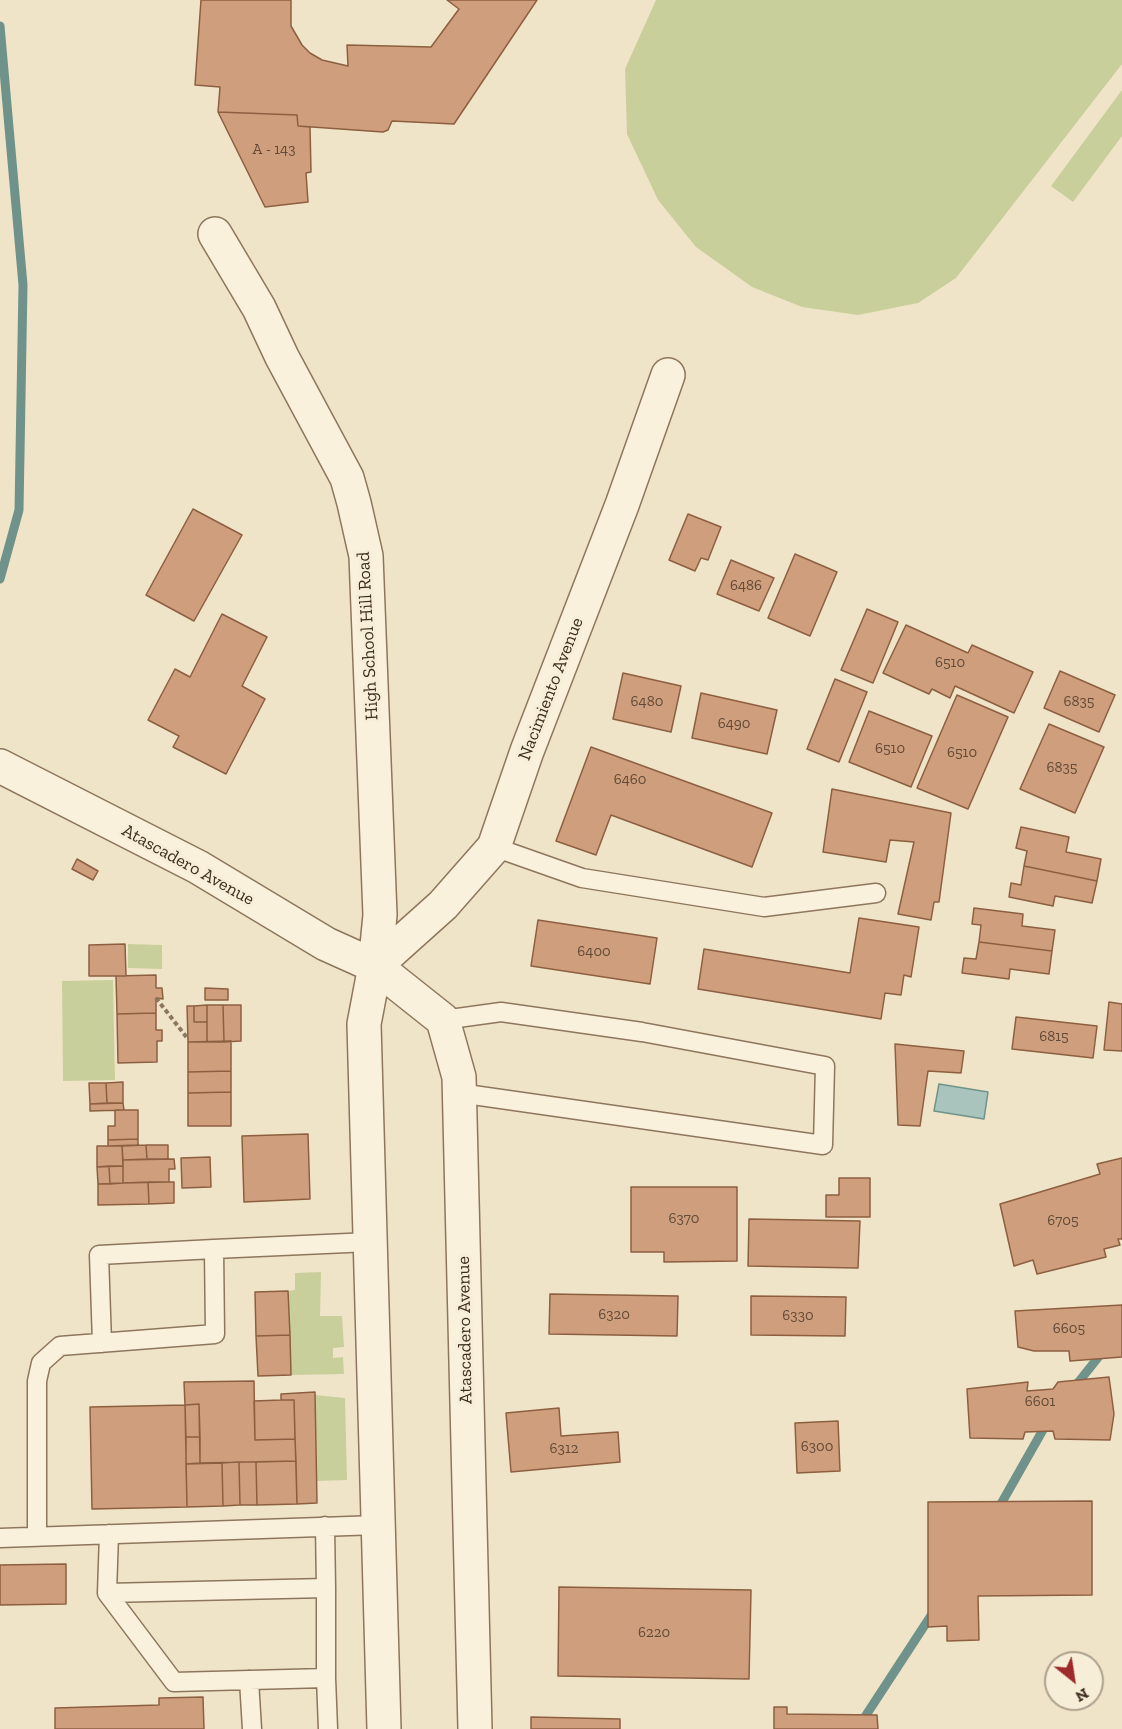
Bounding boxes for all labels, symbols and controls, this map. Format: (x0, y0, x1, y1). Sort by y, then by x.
house number: A - 143 (253, 141, 295, 159)
street label: High School Hill Road (353, 551, 383, 721)
house number: 6486 (730, 577, 762, 595)
street label: Nacimiento Avenue (514, 615, 588, 763)
house number: 6510 (935, 654, 965, 672)
house number: 6480 (631, 693, 663, 711)
house number: 6835 (1063, 693, 1095, 711)
house number: 6490 (718, 715, 750, 733)
house number: 6510 (875, 740, 905, 758)
house number: 6510 (947, 744, 977, 762)
house number: 6835 (1046, 759, 1078, 777)
house number: 6460 (614, 771, 646, 789)
street label: Atascadero Avenue (118, 820, 258, 910)
house number: 6400 (577, 943, 611, 961)
house number: 6815 (1039, 1028, 1069, 1046)
house number: 6370 (668, 1210, 700, 1228)
house number: 6705 (1047, 1212, 1079, 1230)
street label: Atascadero Avenue (453, 1256, 477, 1404)
house number: 6320 (598, 1306, 630, 1324)
house number: 6330 (782, 1307, 814, 1325)
house number: 6605 (1053, 1320, 1085, 1338)
house number: 6601 (1025, 1393, 1055, 1411)
house number: 6300 (801, 1438, 833, 1456)
house number: 6312 (550, 1440, 578, 1458)
house number: 6220 (638, 1624, 670, 1642)
north arrow (1044, 1651, 1104, 1711)
text: N (1072, 1684, 1092, 1707)

